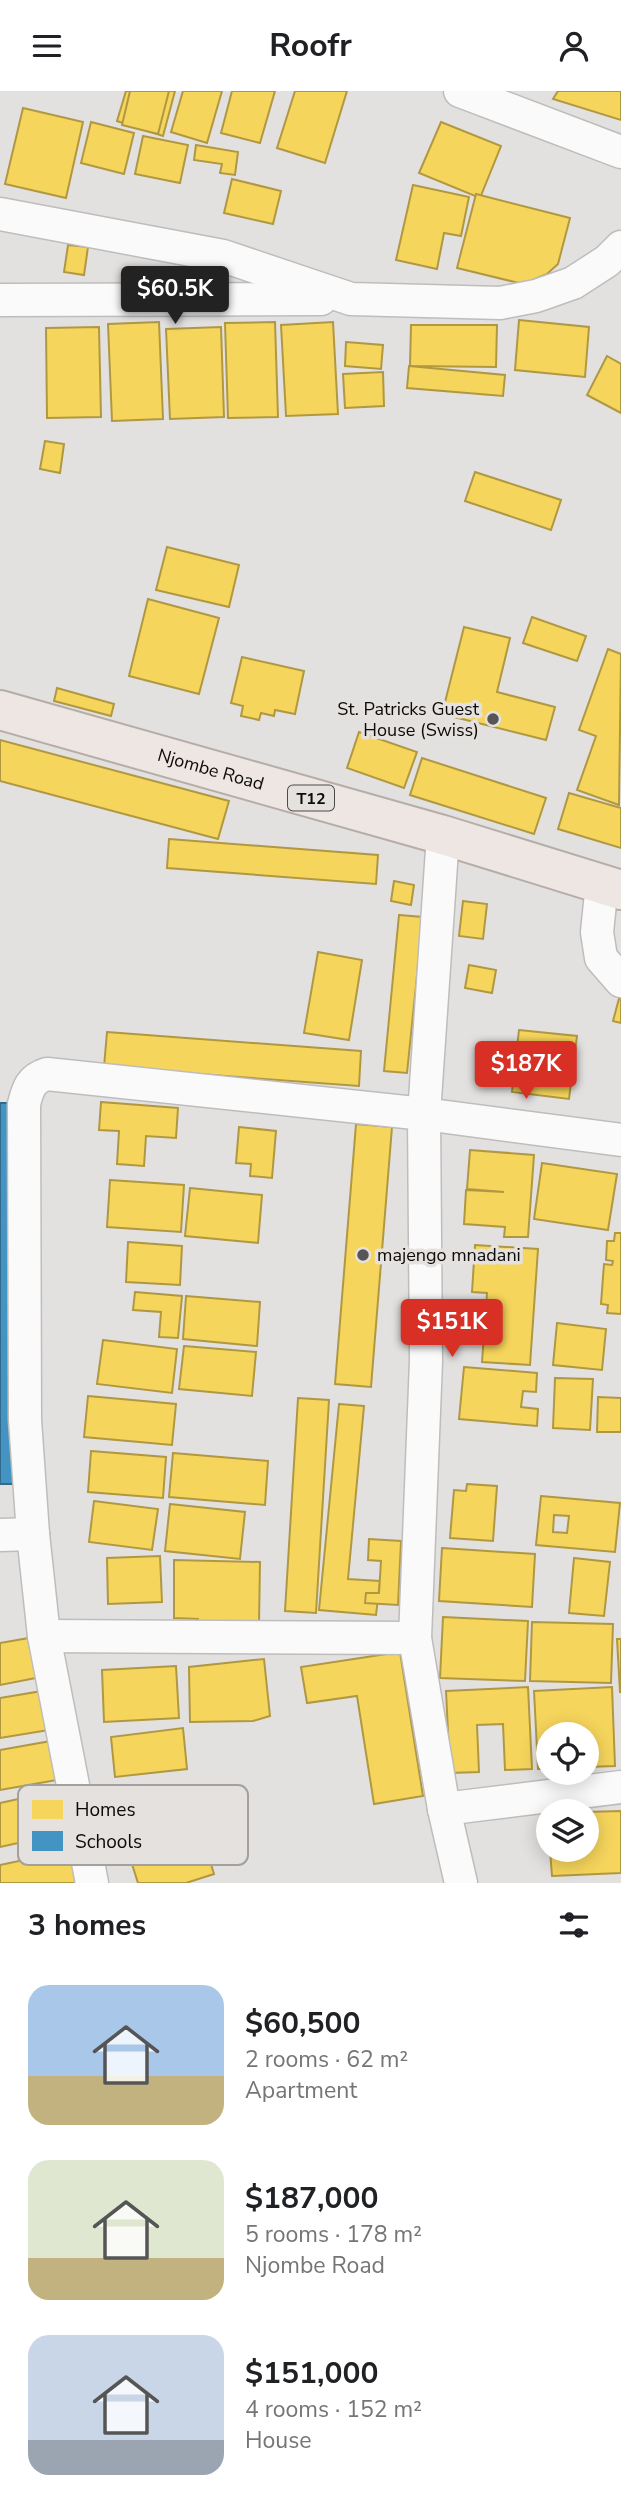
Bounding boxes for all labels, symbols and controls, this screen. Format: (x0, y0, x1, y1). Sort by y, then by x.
text: Roofr (269, 24, 352, 67)
icon: menu (28, 27, 66, 65)
icon: person (555, 27, 593, 65)
pin: $60.5K (118, 267, 232, 326)
text: $60.5K (137, 273, 213, 304)
place label: St. Patricks Guest House (Swiss) (337, 697, 480, 742)
marker: St. Patricks Guest House (Swiss) (485, 711, 501, 727)
street label: Njombe Road (155, 743, 267, 796)
road number: T12 (288, 785, 334, 811)
pin: $187K (477, 1041, 575, 1101)
text: $187K (491, 1048, 561, 1079)
place label: majengo mnadani (377, 1243, 521, 1267)
marker: majengo mnadani (355, 1247, 371, 1263)
pin: $151K (403, 1299, 501, 1359)
text: $151K (417, 1306, 487, 1337)
map controls (536, 1722, 599, 1862)
button: locate (536, 1722, 599, 1785)
legend (18, 1785, 248, 1865)
text: Homes (75, 1797, 136, 1823)
button: layers (536, 1799, 599, 1862)
text: Schools (75, 1829, 142, 1855)
text: 3 homes (28, 1905, 146, 1946)
icon: filters (555, 1906, 593, 1944)
text: $60,500 (245, 2003, 360, 2044)
icon: home (84, 2013, 168, 2097)
text: 2 rooms · 62 m² (245, 2044, 408, 2075)
text: Apartment (245, 2075, 357, 2106)
text: $187,000 (245, 2178, 378, 2219)
icon: home (84, 2188, 168, 2272)
text: 5 rooms · 178 m² (245, 2219, 422, 2250)
text: Njombe Road (245, 2250, 385, 2281)
text: $151,000 (245, 2353, 378, 2394)
icon: home (84, 2363, 168, 2447)
text: 4 rooms · 152 m² (245, 2394, 422, 2425)
text: House (245, 2425, 312, 2456)

